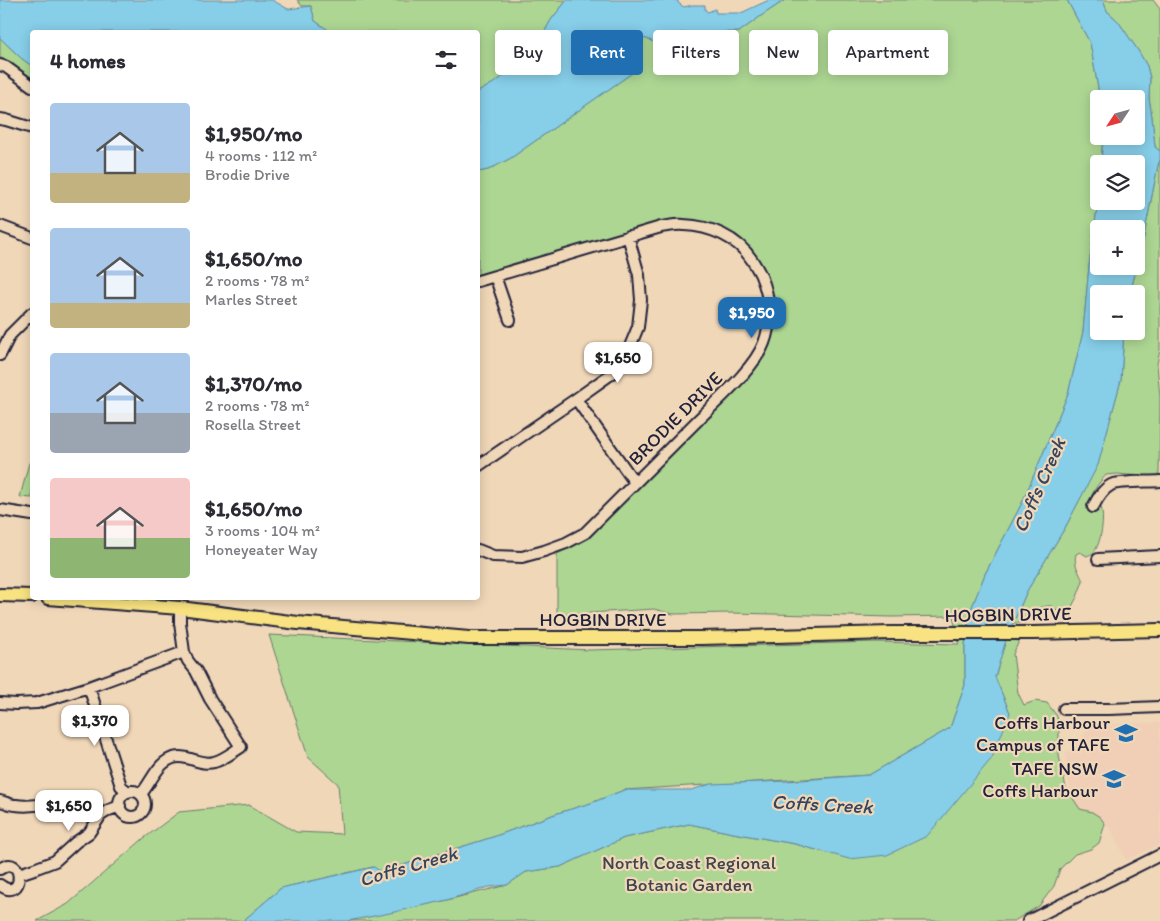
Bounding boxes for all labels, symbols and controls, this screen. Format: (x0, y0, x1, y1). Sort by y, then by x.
chip: Buy (495, 30, 561, 75)
chip: Rent (571, 30, 643, 75)
chip: Filters (653, 30, 739, 75)
chip: New (749, 30, 818, 75)
chip: Apartment (828, 30, 948, 75)
icon: filters (432, 46, 460, 74)
text: 4 homes (50, 48, 126, 73)
north arrow (1090, 90, 1145, 145)
map controls (1090, 90, 1145, 340)
text: $1,950/mo (205, 121, 302, 146)
icon: home (90, 123, 150, 183)
text: 4 rooms · 112 m² (205, 146, 317, 165)
button: layers (1090, 155, 1145, 210)
text: Brodie Drive (205, 165, 290, 184)
button: + (1090, 220, 1145, 275)
text: $1,650/mo (205, 246, 303, 271)
icon: home (90, 248, 150, 308)
text: 2 rooms · 78 m² (205, 271, 310, 290)
button: − (1090, 285, 1145, 340)
text: Marles Street (205, 290, 298, 309)
pin: $1,950 (711, 296, 793, 339)
text: $1,950 (729, 303, 775, 322)
pin: $1,650 (577, 342, 659, 384)
text: $1,650 (595, 348, 641, 367)
street label: BRODIE DRIVE (624, 366, 727, 470)
text: $1,370/mo (205, 371, 302, 396)
icon: home (90, 373, 150, 433)
text: 2 rooms · 78 m² (205, 396, 310, 415)
text: Rosella Street (205, 415, 301, 434)
water label: Coffs Creek (1008, 433, 1071, 536)
text: $1,650/mo (205, 496, 303, 521)
icon: home (90, 498, 150, 558)
text: 3 rooms · 104 m² (205, 521, 320, 540)
text: Honeyeater Way (205, 540, 318, 559)
street label: HOGBIN DRIVE (944, 602, 1072, 627)
street label: HOGBIN DRIVE (539, 608, 667, 631)
pin: $1,370 (54, 704, 136, 747)
text: $1,370 (72, 711, 118, 730)
place label: Coffs Harbour Campus of TAFE (976, 711, 1110, 756)
school or university icon: Coffs Harbour Campus of TAFE (1113, 720, 1139, 746)
place label: TAFE NSW Coffs Harbour (982, 757, 1098, 802)
school or university icon: TAFE NSW Coffs Harbour (1101, 766, 1127, 792)
water label: Coffs Creek (771, 789, 875, 819)
pin: $1,650 (28, 790, 110, 832)
text: $1,650 (46, 796, 92, 815)
water label: Coffs Creek (356, 840, 461, 891)
park label: North Coast Regional Botanic Garden (602, 851, 777, 896)

